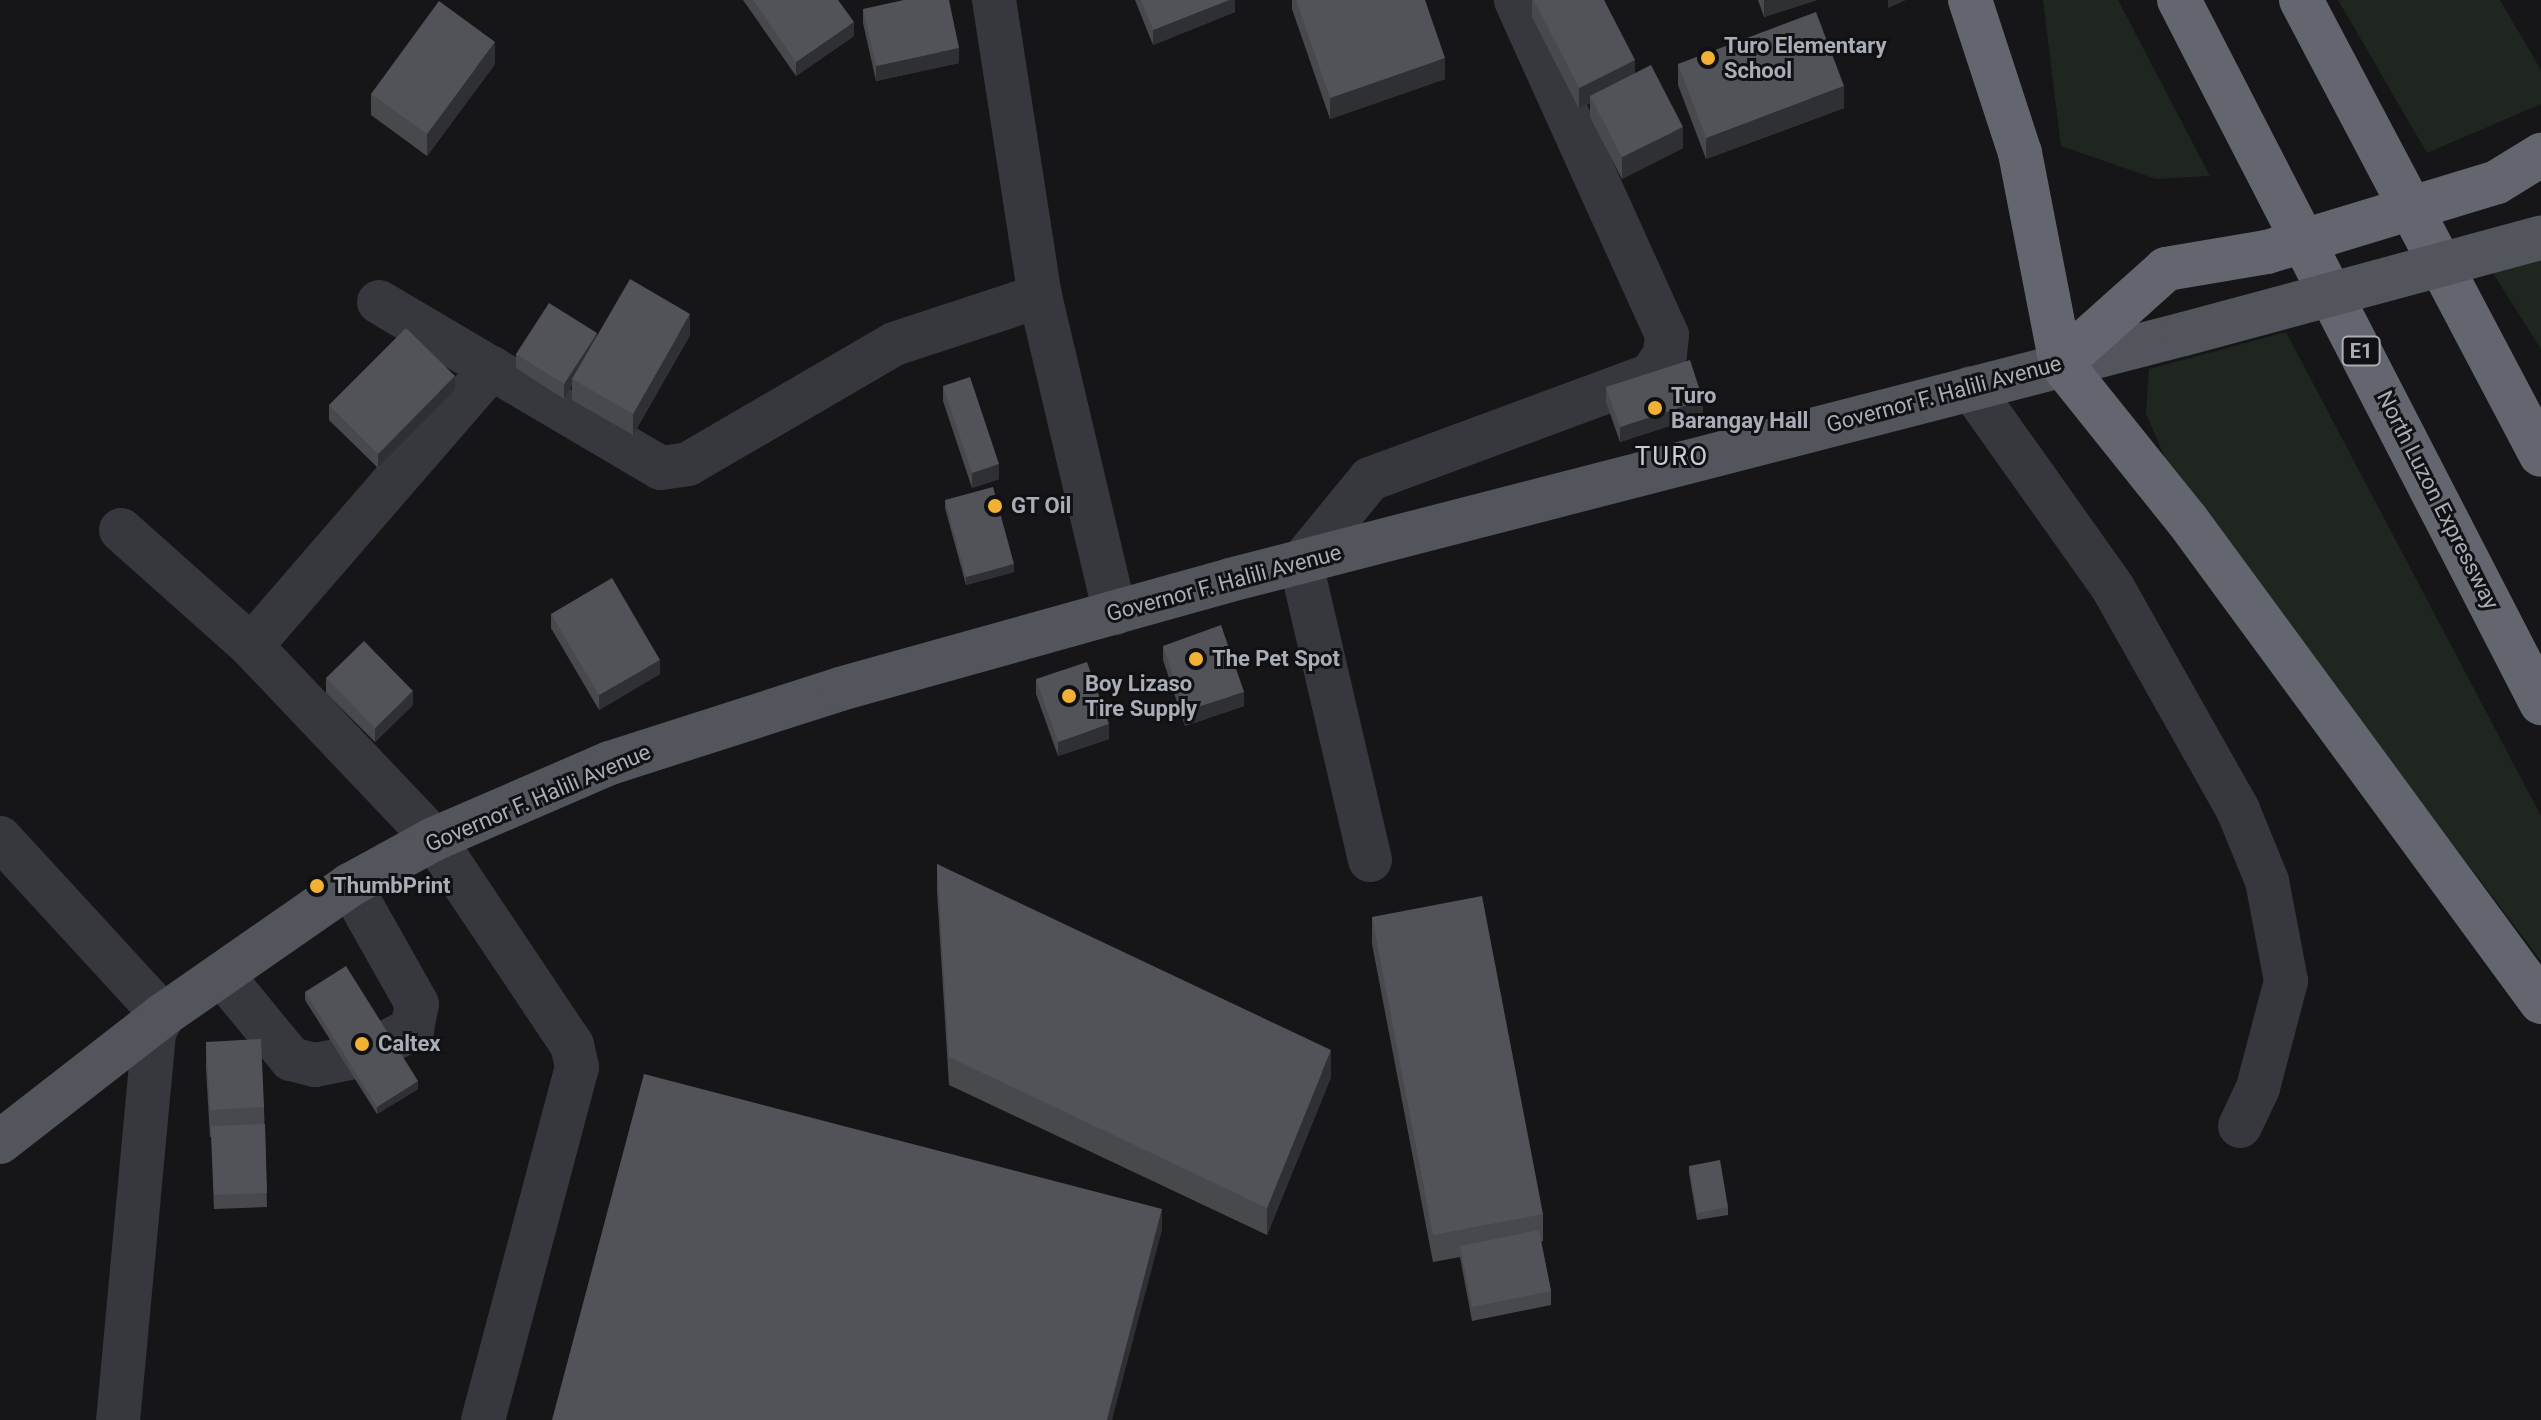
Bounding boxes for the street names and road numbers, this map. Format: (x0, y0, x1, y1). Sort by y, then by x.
road number: E1 (2341, 335, 2381, 367)
street label: Governor F. Halili Avenue (1824, 350, 2064, 438)
street label: North Luzon Expressway (2371, 386, 2505, 614)
street label: Governor F. Halili Avenue (1104, 539, 1344, 627)
street label: Governor F. Halili Avenue (421, 739, 655, 857)

